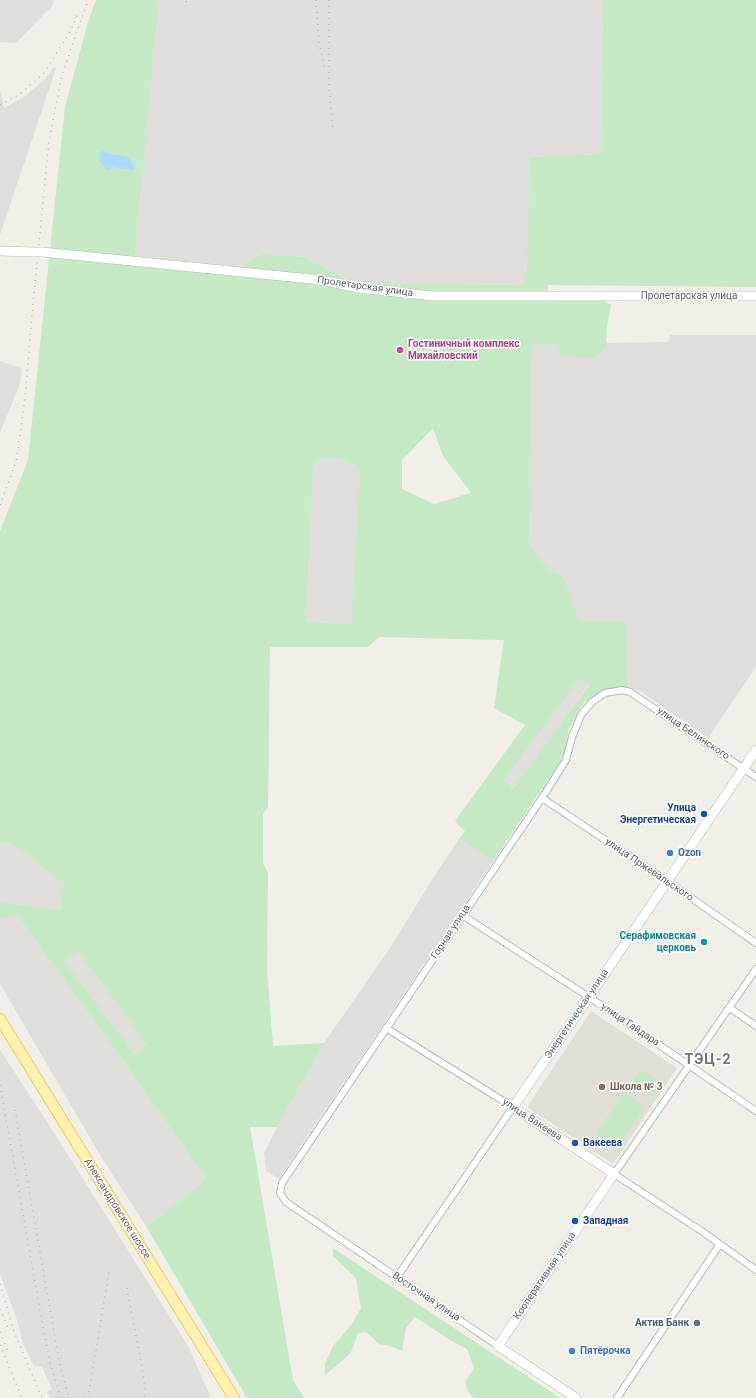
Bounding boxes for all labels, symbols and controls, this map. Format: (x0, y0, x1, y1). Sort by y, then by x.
street label: Пролетарская улица (316, 274, 414, 300)
street label: Пролетарская улица (641, 290, 737, 302)
place label: Гостиничный комплекс Михайловский (408, 338, 519, 362)
marker: Гостиничный комплекс Михайловский (395, 345, 405, 355)
street label: улица Белинского (654, 705, 732, 763)
place label: Улица Энергетическая (620, 802, 696, 826)
marker: Улица Энергетическая (699, 809, 709, 819)
street label: улица Пржевальского (603, 836, 695, 904)
place label: Ozon (678, 847, 701, 859)
marker: Ozon (665, 848, 675, 858)
street label: Горная улица (429, 902, 473, 962)
place label: Серафимовская церковь (619, 930, 696, 954)
marker: Серафимовская церковь (699, 937, 709, 947)
street label: Энергетическая улица (543, 967, 611, 1061)
street label: улица Гайдара (598, 1001, 662, 1049)
district label: ТЭЦ-2 (685, 1052, 731, 1068)
place label: Школа № 3 (610, 1081, 662, 1093)
marker: Школа № 3 (597, 1082, 607, 1092)
street label: улица Вакеева (500, 1096, 564, 1144)
place label: Вакеева (583, 1137, 622, 1149)
marker: Вакеева (570, 1138, 580, 1148)
street label: Александровское шоссе (81, 1157, 153, 1261)
place label: Западная (583, 1215, 628, 1227)
marker: Западная (570, 1216, 580, 1226)
street label: Кооперативная улица (511, 1230, 579, 1322)
street label: Восточная улица (390, 1270, 462, 1324)
place label: Актив Банк (635, 1317, 689, 1329)
marker: Актив Банк (692, 1318, 702, 1328)
place label: Пятёрочка (580, 1345, 631, 1357)
marker: Пятёрочка (567, 1346, 577, 1356)

